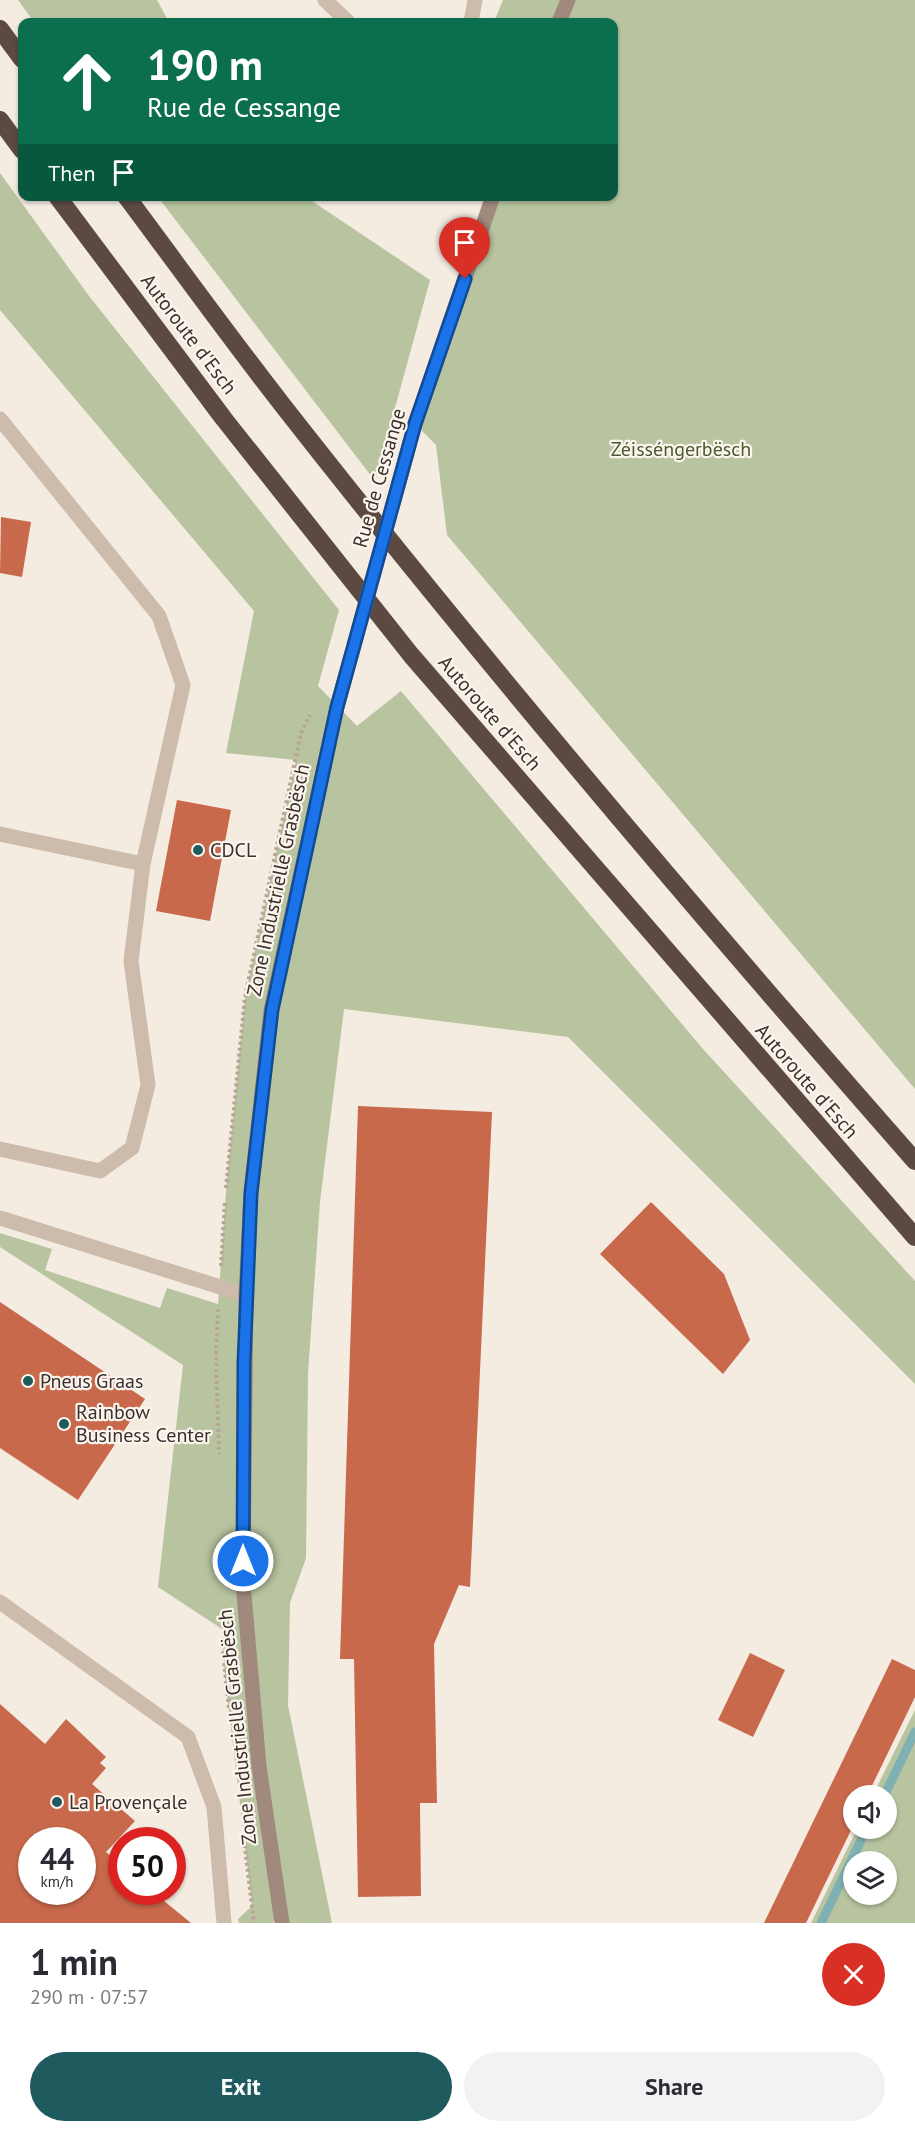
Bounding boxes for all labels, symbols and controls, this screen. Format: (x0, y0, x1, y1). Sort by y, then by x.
text: 190 m (147, 37, 263, 92)
icon: ahead (48, 42, 126, 120)
text: Rue de Cessange (147, 90, 341, 124)
icon: arrive (107, 156, 140, 189)
text: Then (48, 159, 95, 187)
pin (439, 217, 490, 279)
icon: arrive (448, 226, 481, 259)
street label: Autoroute d'Esch (135, 269, 243, 399)
street label: Rue de Cessange (347, 405, 411, 551)
park label: Zéisséngerbësch (611, 436, 751, 462)
street label: Autoroute d'Esch (433, 650, 547, 776)
street label: Zone Industrielle Grasbësch (241, 762, 315, 998)
place label: CDCL (210, 837, 256, 863)
marker: CDCL (191, 843, 205, 857)
street label: Autoroute d'Esch (750, 1018, 864, 1144)
place label: Pneus Graas (40, 1368, 143, 1394)
marker: Pneus Graas (21, 1374, 35, 1388)
place label: Rainbow Business Center (76, 1399, 211, 1448)
marker: Rainbow Business Center (57, 1417, 71, 1431)
position arrow (211, 1529, 275, 1593)
street label: Zone Industrielle Grasbësch (212, 1608, 262, 1846)
map controls (843, 1785, 897, 1905)
button: sound (843, 1785, 897, 1839)
place label: La Provençale (69, 1789, 187, 1815)
marker: La Provençale (50, 1795, 64, 1809)
speed limit sign: 50 (108, 1827, 186, 1905)
text: 44 (40, 1839, 74, 1878)
button: layers (843, 1851, 897, 1905)
text: km/h (41, 1872, 73, 1891)
text: 1 min (30, 1938, 118, 1985)
button: close (822, 1943, 885, 2006)
text: 290 m · 07:57 (30, 1984, 148, 2010)
button: Exit (30, 2052, 452, 2121)
button: Share (464, 2052, 885, 2121)

